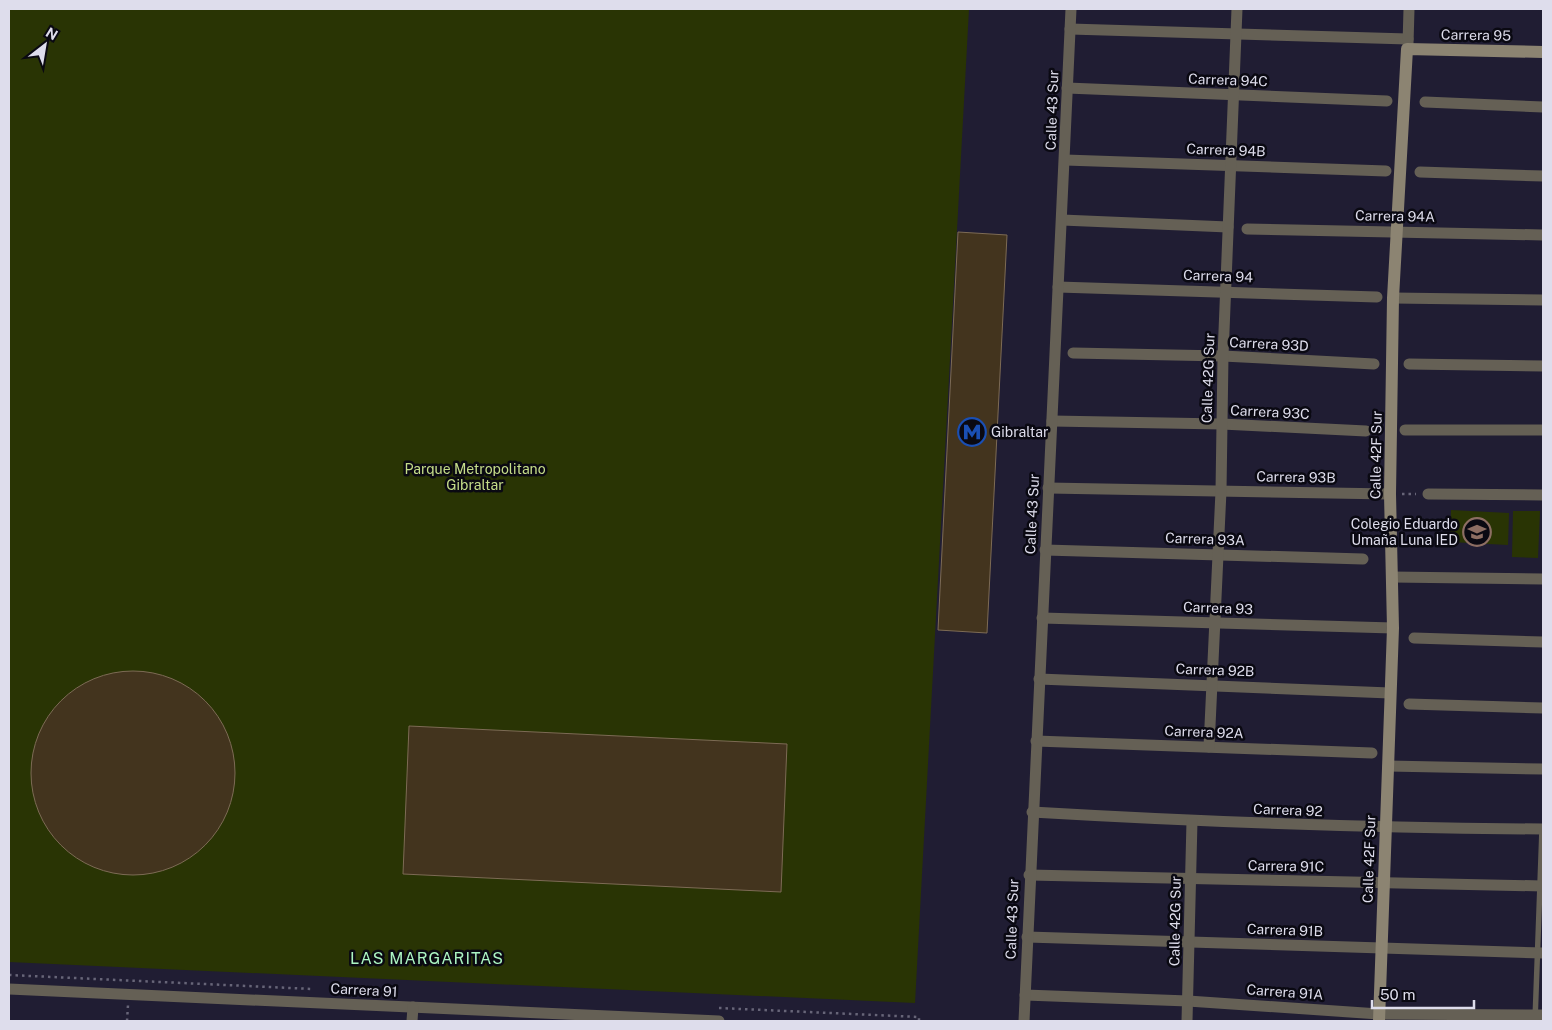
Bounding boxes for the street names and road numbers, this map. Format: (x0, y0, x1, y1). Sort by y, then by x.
street label: Carrera 95 (1441, 26, 1511, 44)
street label: Calle 43 Sur (1043, 69, 1061, 151)
street label: Carrera 94C (1188, 71, 1268, 89)
street label: Carrera 94B (1186, 141, 1266, 159)
street label: Carrera 94A (1355, 207, 1435, 225)
street label: Carrera 94 (1183, 267, 1253, 285)
street label: Calle 42G Sur (1198, 333, 1218, 423)
street label: Carrera 93D (1229, 334, 1309, 354)
street label: Carrera 93C (1230, 402, 1310, 422)
street label: Calle 42F Sur (1367, 411, 1385, 499)
street label: Carrera 93B (1256, 468, 1336, 486)
street label: Calle 43 Sur (1022, 473, 1042, 555)
street label: Carrera 93A (1165, 530, 1245, 548)
street label: Carrera 93 (1183, 599, 1253, 617)
street label: Carrera 92B (1175, 661, 1255, 679)
street label: Carrera 92A (1164, 723, 1244, 741)
street label: Carrera 92 (1253, 801, 1323, 819)
street label: Calle 42F Sur (1359, 815, 1379, 903)
street label: Carrera 91C (1248, 857, 1324, 875)
street label: Calle 42G Sur (1166, 876, 1184, 966)
street label: Calle 43 Sur (1003, 878, 1021, 960)
street label: Carrera 91B (1247, 921, 1323, 939)
street label: Carrera 91 (330, 980, 398, 1000)
street label: Carrera 91A (1246, 981, 1324, 1003)

